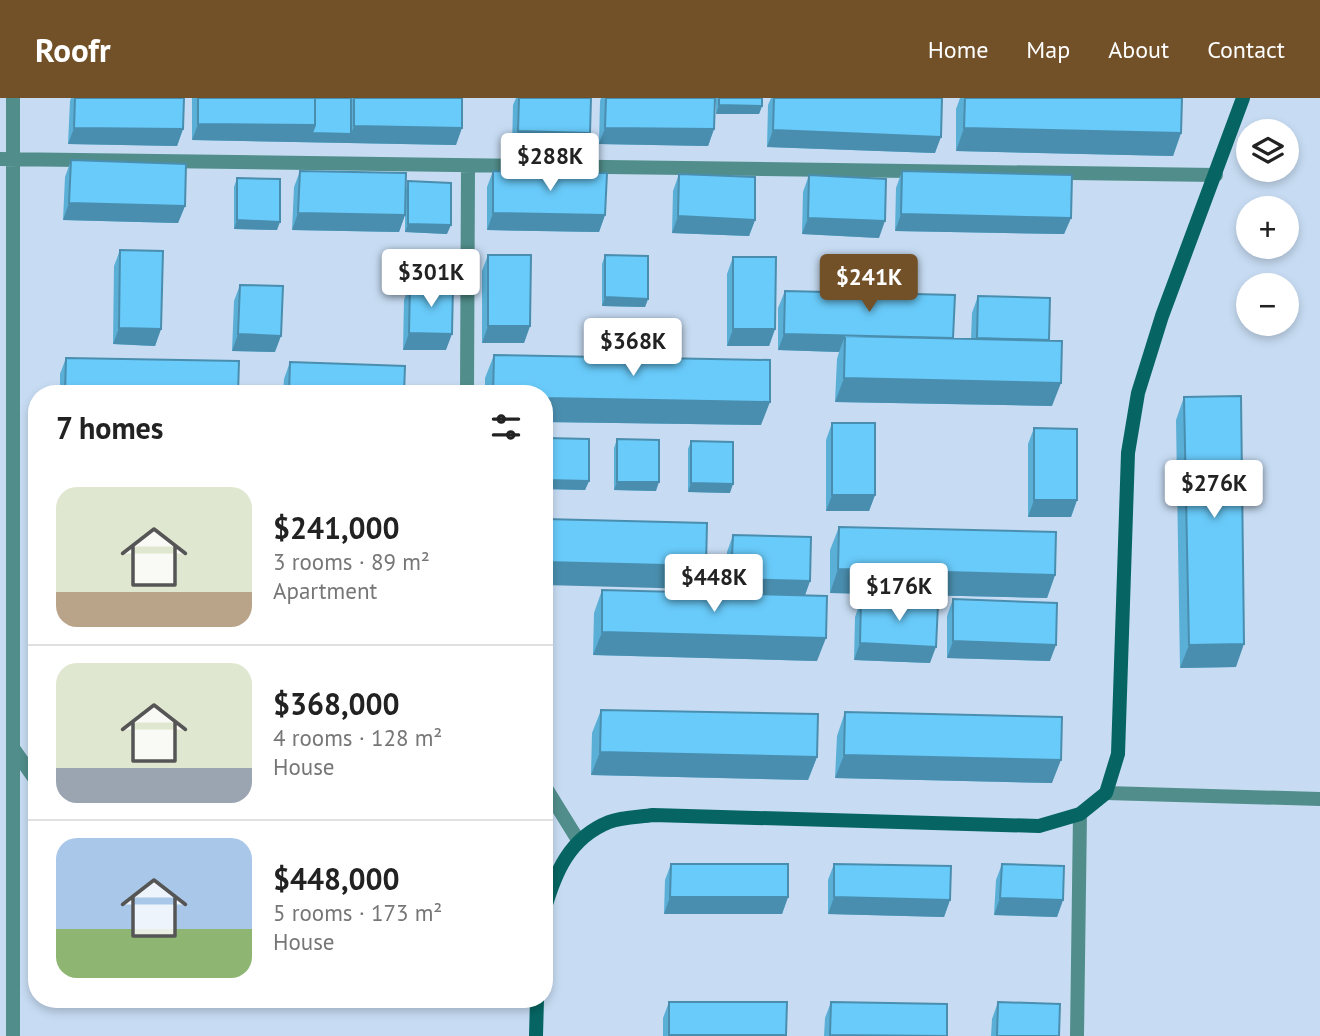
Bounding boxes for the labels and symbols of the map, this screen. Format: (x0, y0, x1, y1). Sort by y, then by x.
pin: $288K (501, 134, 599, 193)
pin: $301K (382, 250, 480, 309)
pin: $241K (820, 254, 918, 314)
pin: $368K (584, 318, 682, 378)
pin: $276K (1165, 460, 1263, 520)
pin: $448K (665, 554, 763, 614)
pin: $176K (850, 564, 948, 623)

